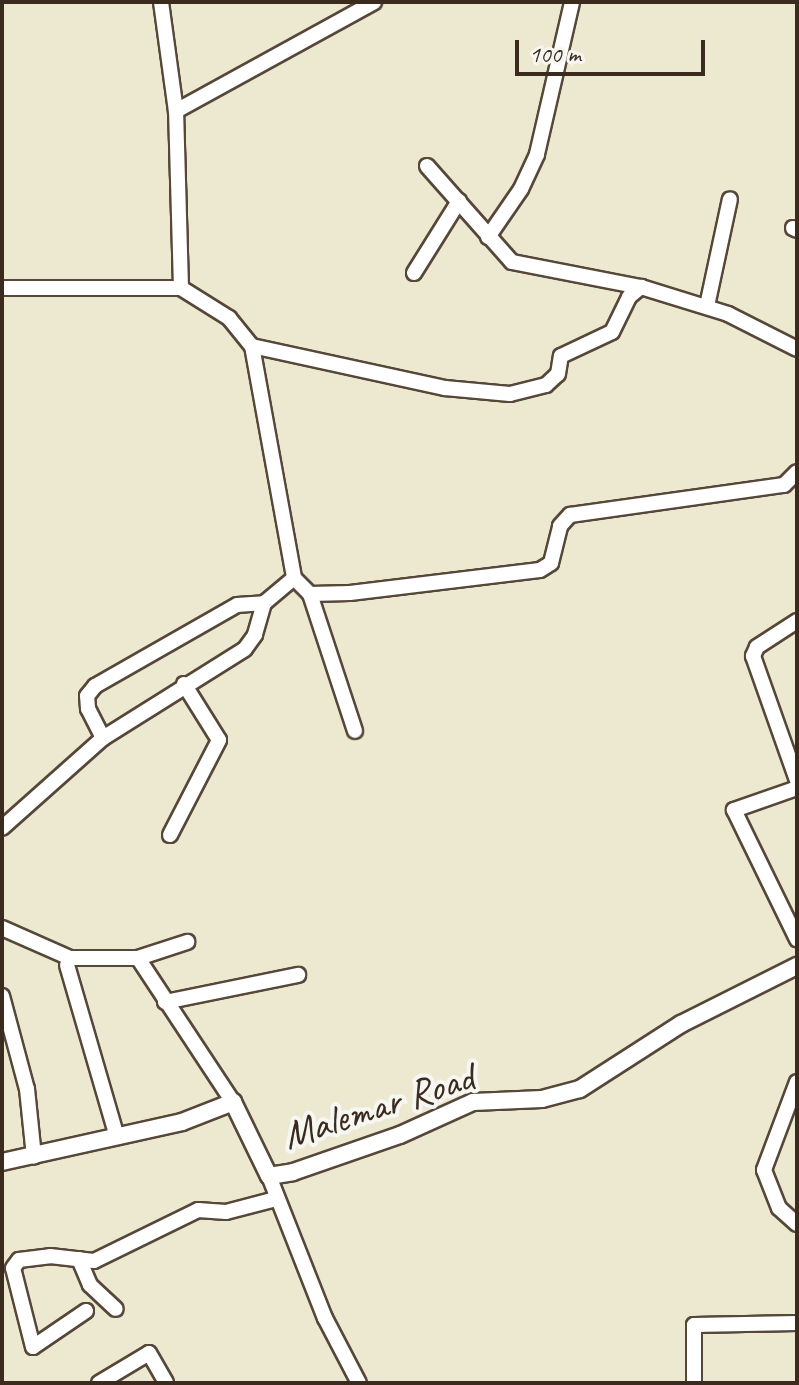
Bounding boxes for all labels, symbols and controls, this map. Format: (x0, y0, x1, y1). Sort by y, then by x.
scale bar (519, 24, 709, 74)
text: 100 m (529, 39, 581, 69)
street label: Malemar Road (276, 1053, 480, 1159)

